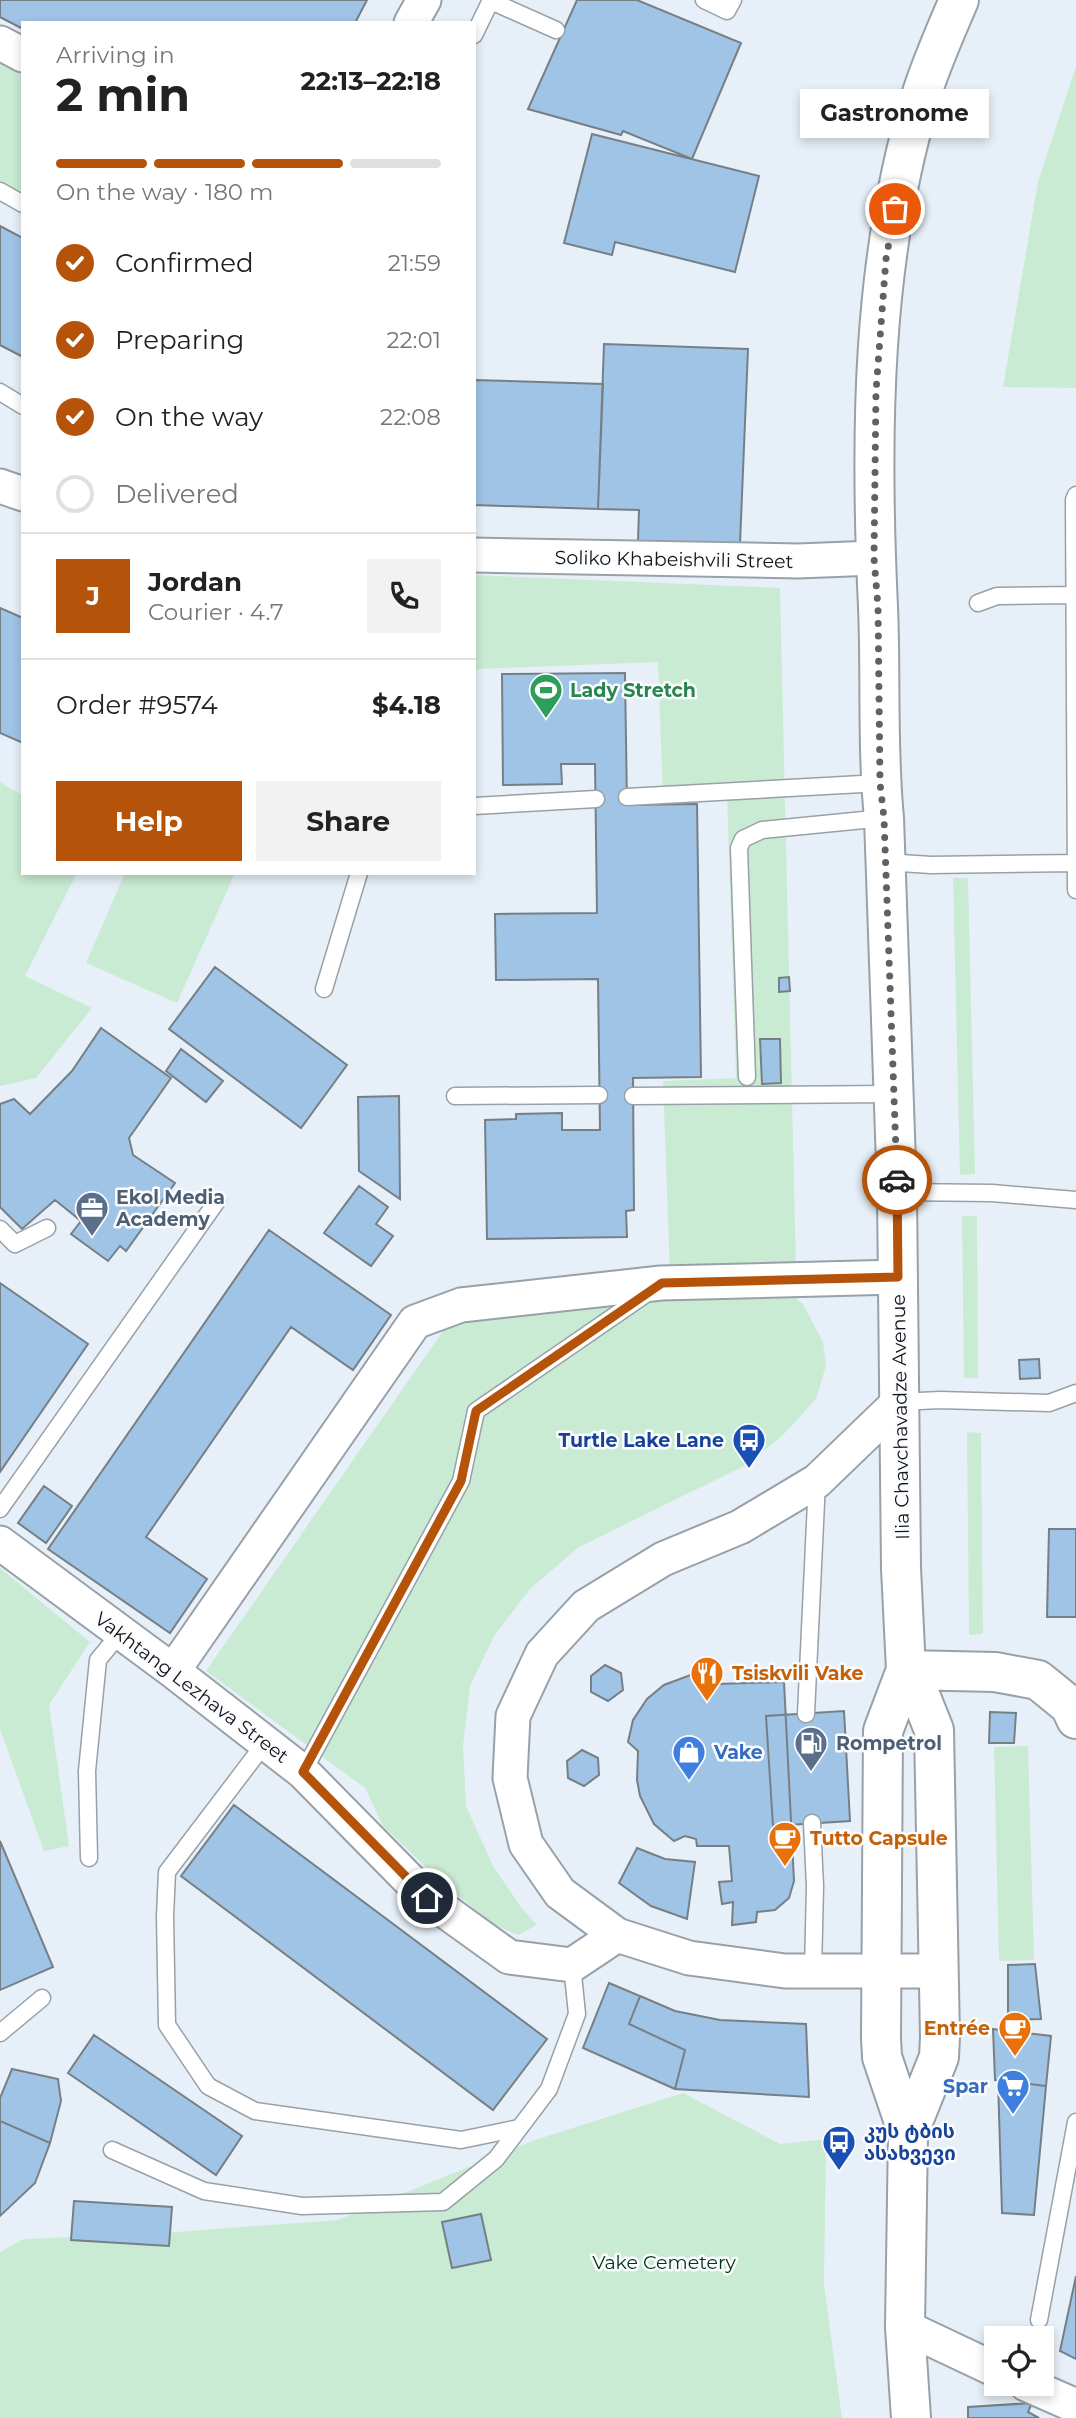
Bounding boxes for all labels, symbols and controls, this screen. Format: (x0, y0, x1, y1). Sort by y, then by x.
text: Arriving in (56, 41, 175, 69)
text: 22:13–22:18 (301, 65, 441, 97)
text: 2 min (56, 66, 190, 123)
callout: Gastronome (800, 90, 990, 139)
text: Gastronome (820, 99, 969, 127)
text: On the way · 180 m (56, 178, 274, 206)
pin (865, 179, 925, 239)
icon: bag (876, 190, 914, 228)
icon: check (56, 244, 94, 282)
text: Confirmed (115, 247, 254, 279)
text: 21:59 (388, 249, 441, 277)
icon: check (56, 321, 94, 359)
text: Preparing (115, 324, 244, 356)
text: 22:01 (386, 326, 441, 354)
icon: check (56, 398, 94, 436)
text: On the way (115, 401, 263, 433)
text: 22:08 (380, 403, 441, 431)
text: Delivered (115, 478, 239, 510)
street label: Soliko Khabeishvili Street (554, 546, 794, 573)
button: phone (367, 559, 441, 633)
text: Jordan (148, 566, 242, 598)
text: J (86, 580, 100, 612)
text: Courier · 4.7 (148, 598, 284, 626)
sports icon: Lady Stretch (527, 671, 565, 720)
place label: Lady Stretch (570, 679, 696, 702)
text: Order #9574 (56, 689, 218, 721)
text: $4.18 (372, 689, 441, 721)
button: Help (56, 781, 242, 861)
button: Share (256, 781, 441, 861)
courier (862, 1145, 932, 1215)
icon: car (878, 1161, 916, 1199)
place label: Ekol Media Academy (115, 1186, 225, 1231)
office icon: Ekol Media Academy (73, 1189, 111, 1238)
street label: Ilia Chavchavadze Avenue (887, 1294, 914, 1540)
bus stop icon: Turtle Lake Lane (730, 1421, 768, 1470)
place label: Turtle Lake Lane (558, 1429, 724, 1452)
street label: Vakhtang Lezhava Street (90, 1607, 293, 1768)
restaurant icon: Tsiskvili Vake (688, 1654, 726, 1703)
place label: Tsiskvili Vake (732, 1662, 864, 1685)
fuel station icon: Rompetrol (792, 1724, 830, 1773)
place label: Rompetrol (836, 1732, 942, 1755)
shop icon: Vake (670, 1733, 708, 1782)
place label: Vake (713, 1741, 763, 1764)
cafe icon: Tutto Capsule (766, 1819, 804, 1868)
place label: Tutto Capsule (810, 1827, 948, 1850)
pin (397, 1868, 457, 1928)
icon: home (408, 1879, 446, 1917)
cafe icon: Entrée (996, 2009, 1034, 2058)
place label: Entrée (924, 2017, 990, 2040)
supermarket icon: Spar (994, 2067, 1032, 2116)
place label: Spar (943, 2075, 988, 2098)
place label: კუს ტბის ასახვევი (864, 2120, 956, 2165)
bus stop icon: კუს ტბის ასახვევი (820, 2123, 858, 2172)
park label: Vake Cemetery (592, 2251, 737, 2274)
map controls (984, 2326, 1054, 2396)
button: locate (984, 2326, 1054, 2396)

